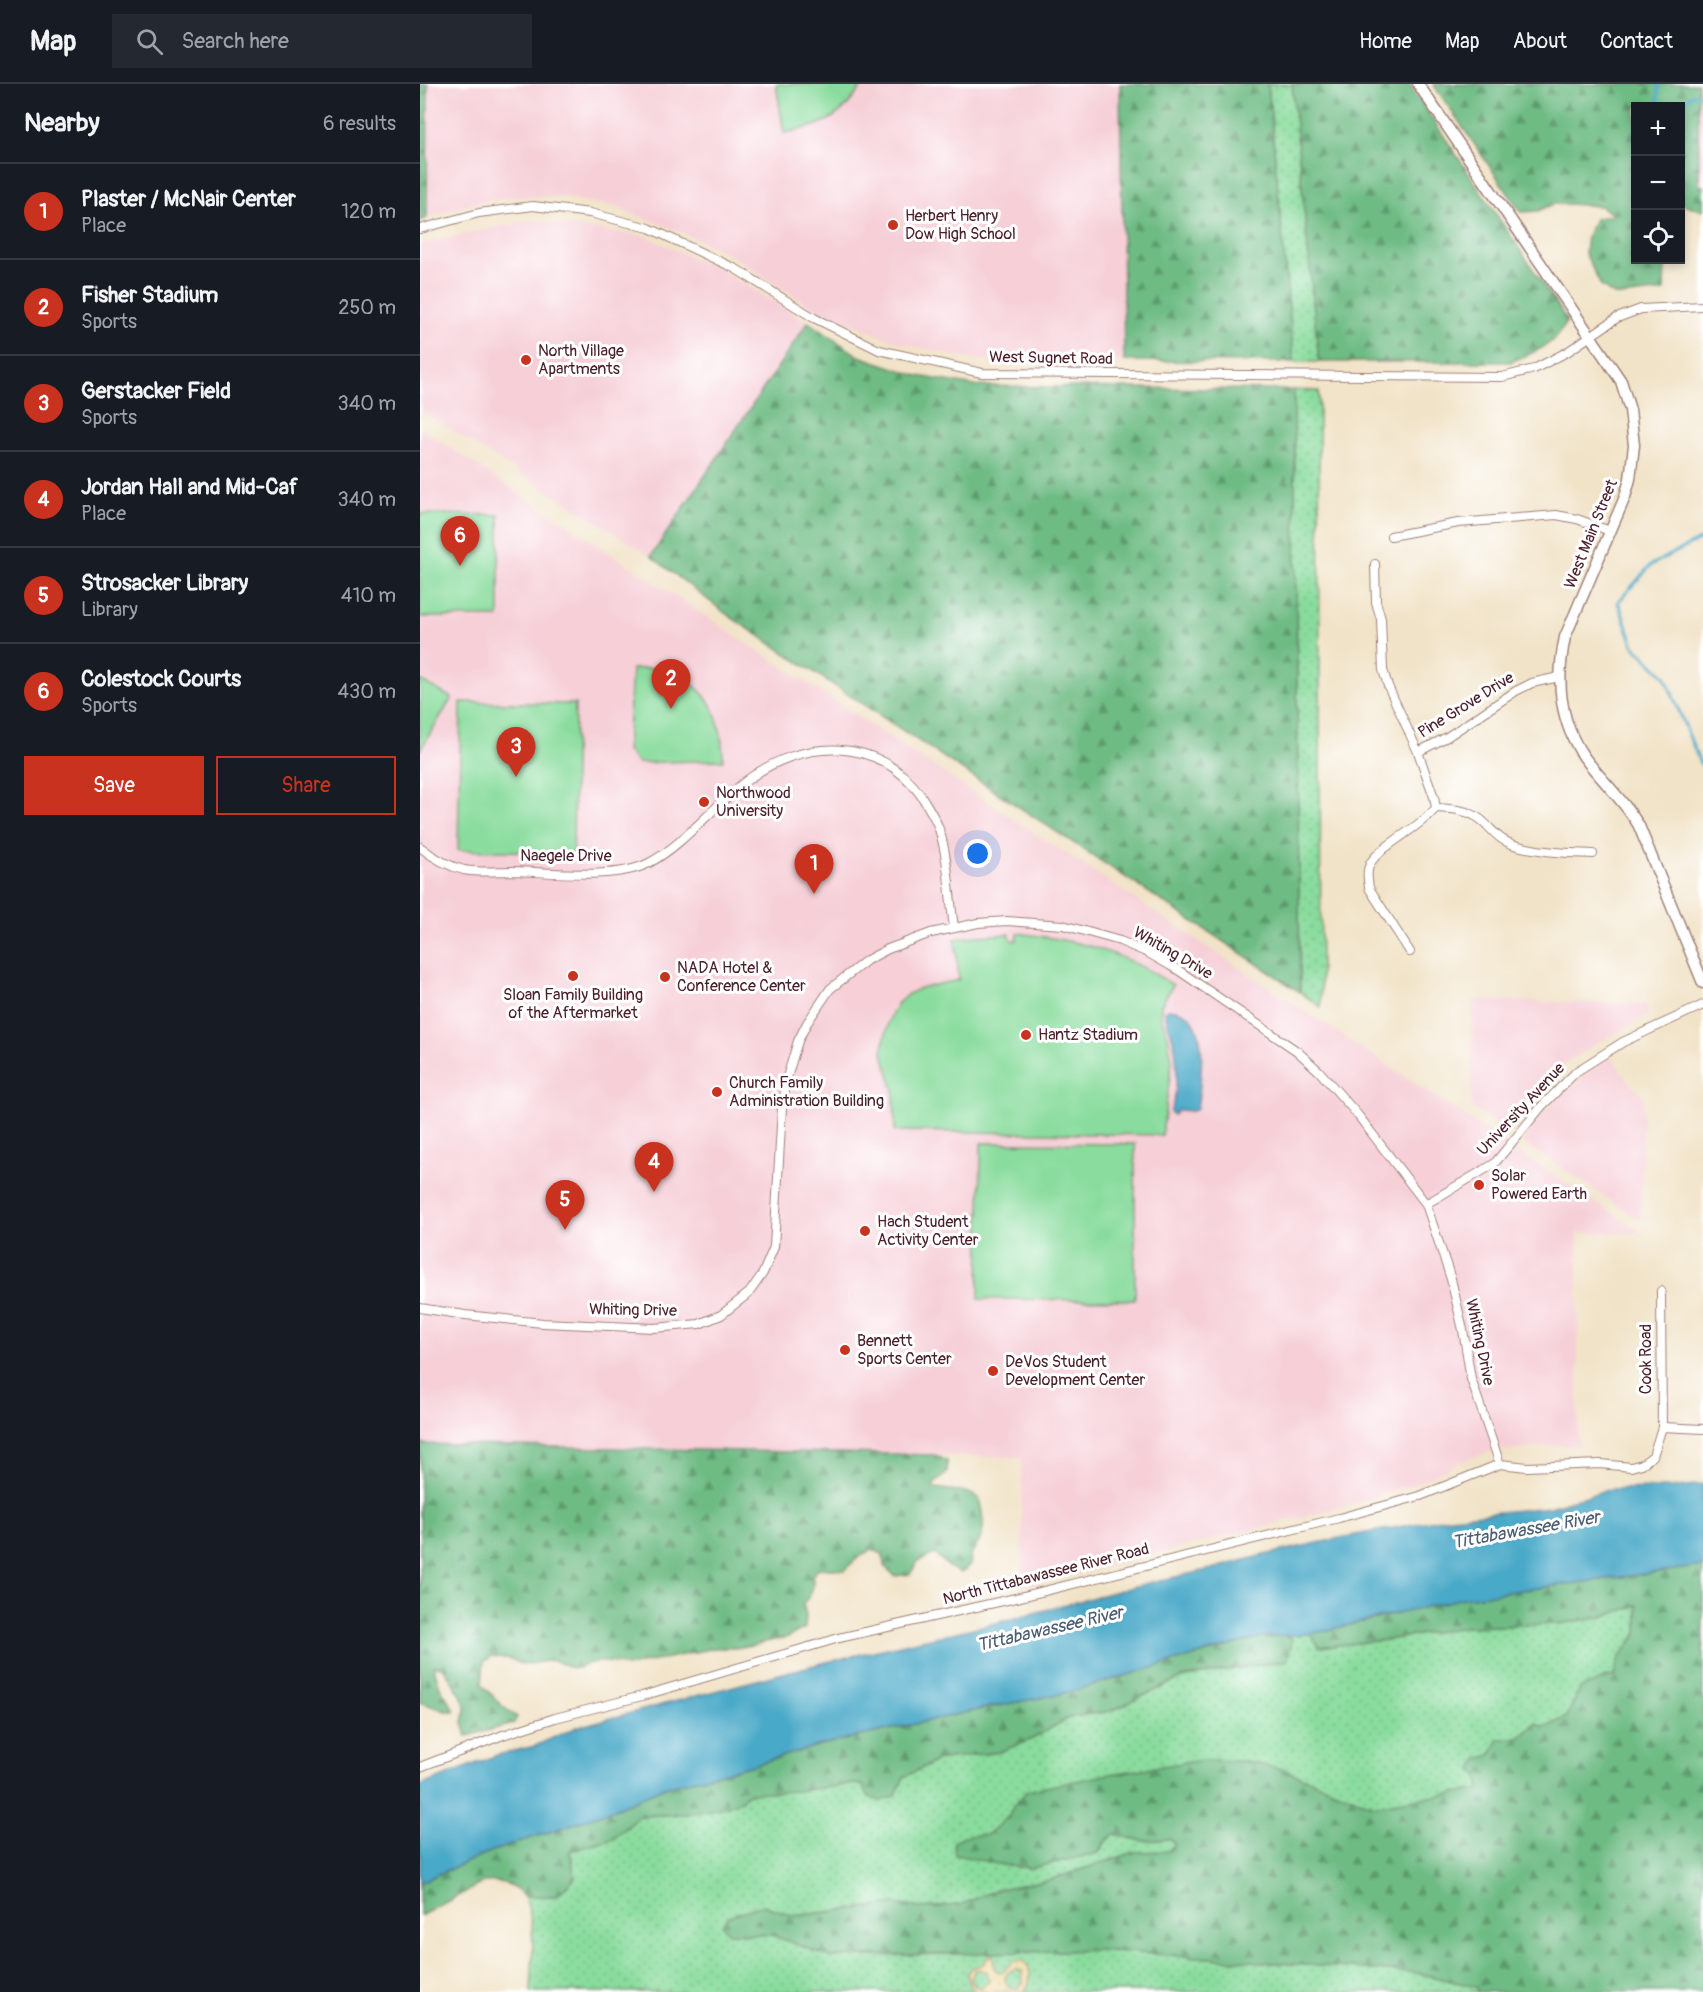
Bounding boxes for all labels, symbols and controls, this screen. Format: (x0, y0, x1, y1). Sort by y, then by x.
search box (112, 14, 532, 68)
text: Map (30, 24, 76, 59)
icon: search (133, 25, 166, 58)
text: Search here (181, 27, 289, 55)
text: Home (1359, 28, 1412, 55)
text: Map (1445, 28, 1480, 55)
text: About (1513, 28, 1567, 55)
text: Contact (1600, 28, 1673, 55)
map controls (1631, 102, 1685, 264)
button: + (1631, 102, 1685, 156)
text: Nearby (24, 107, 100, 139)
text: 6 results (323, 111, 396, 136)
button: − (1631, 156, 1685, 210)
text: Plaster / McNair Center (81, 185, 296, 213)
text: 1 (40, 199, 47, 224)
text: 120 m (341, 199, 396, 224)
place label: Herbert Henry Dow High School (905, 206, 1016, 244)
button: locate (1631, 210, 1685, 264)
text: Place (81, 213, 126, 238)
marker: Herbert Henry Dow High School (886, 218, 900, 232)
text: Fisher Stadium (81, 281, 218, 309)
text: 2 (38, 295, 49, 320)
text: 250 m (338, 295, 396, 320)
text: Sports (81, 309, 137, 334)
place label: North Village Apartments (538, 341, 624, 379)
street label: West Sugnet Road (989, 347, 1113, 369)
marker: North Village Apartments (519, 353, 533, 367)
text: Gerstacker Field (81, 377, 231, 405)
text: 3 (38, 391, 49, 416)
text: 340 m (337, 391, 396, 416)
text: Sports (81, 405, 137, 430)
text: Jordan Hall and Mid-Caf (81, 473, 298, 501)
street label: West Main Street (1560, 476, 1622, 592)
text: 4 (38, 487, 49, 512)
text: 340 m (337, 487, 396, 512)
text: Place (81, 501, 126, 526)
pin: 6 (440, 516, 480, 566)
text: Strosacker Library (81, 569, 248, 597)
text: 5 (38, 583, 49, 608)
text: 410 m (341, 583, 396, 608)
text: Library (81, 597, 138, 622)
pin: 2 (652, 660, 690, 709)
text: Colestock Courts (81, 665, 241, 693)
street label: Pine Grove Drive (1414, 668, 1518, 742)
text: 6 (38, 679, 49, 704)
text: 430 m (337, 679, 396, 704)
text: Sports (81, 693, 137, 718)
pin: 3 (496, 728, 536, 777)
button: Save (24, 756, 204, 815)
button: Share (216, 756, 396, 815)
place label: Northwood University (716, 783, 791, 821)
marker: Northwood University (697, 795, 711, 809)
your location (963, 839, 992, 868)
pin: 1 (794, 844, 834, 894)
street label: Naegele Drive (520, 846, 612, 866)
street label: Whiting Drive (1130, 922, 1216, 984)
place label: NADA Hotel & Conference Center (677, 958, 806, 996)
marker: Sloan Family Building of the Aftermarket (566, 969, 580, 983)
marker: NADA Hotel & Conference Center (658, 970, 672, 984)
place label: Sloan Family Building of the Aftermarket (503, 985, 643, 1023)
place label: Hantz Stadium (1038, 1025, 1138, 1045)
marker: Hantz Stadium (1019, 1028, 1033, 1042)
street label: University Avenue (1473, 1058, 1569, 1160)
place label: Church Family Administration Building (729, 1073, 884, 1111)
marker: Church Family Administration Building (710, 1085, 724, 1099)
pin: 4 (634, 1142, 674, 1192)
place label: Solar Powered Earth (1491, 1166, 1587, 1204)
marker: Solar Powered Earth (1472, 1178, 1486, 1192)
pin: 5 (546, 1180, 584, 1230)
place label: Hach Student Activity Center (877, 1212, 979, 1250)
marker: Hach Student Activity Center (858, 1224, 872, 1238)
street label: Whiting Drive (1461, 1297, 1499, 1387)
street label: Whiting Drive (589, 1299, 677, 1321)
street label: Cook Road (1636, 1324, 1656, 1394)
place label: Bennett Sports Center (857, 1331, 952, 1369)
marker: Bennett Sports Center (838, 1343, 852, 1357)
place label: DeVos Student Development Center (1005, 1352, 1145, 1390)
marker: DeVos Student Development Center (986, 1364, 1000, 1378)
water label: Tittabawassee River (1451, 1505, 1604, 1554)
street label: North Tittabawassee River Road (941, 1539, 1151, 1609)
water label: Tittabawassee River (975, 1600, 1128, 1657)

